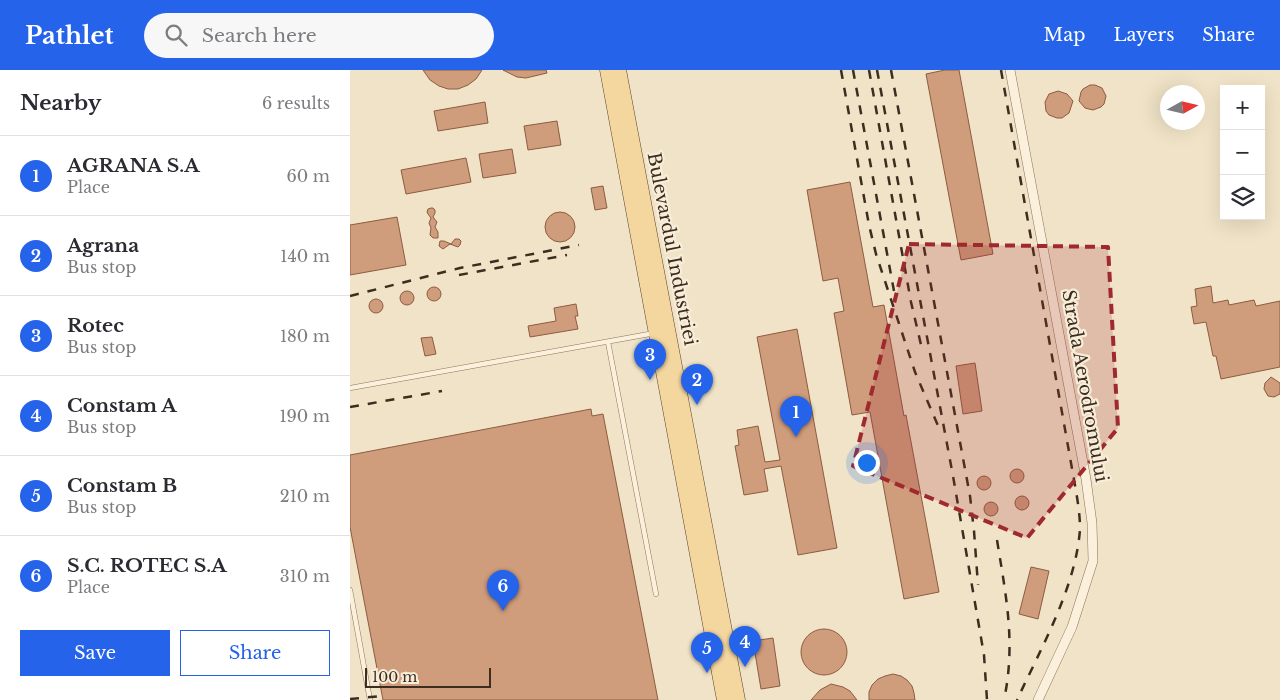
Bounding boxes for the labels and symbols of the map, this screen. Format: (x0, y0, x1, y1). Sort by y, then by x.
north arrow (1160, 85, 1205, 130)
street label: Bulevardul Industriei (642, 151, 702, 347)
street label: Strada Aerodromului (1057, 288, 1113, 484)
pin: 3 (634, 339, 666, 380)
pin: 2 (681, 364, 713, 405)
pin: 1 (780, 396, 812, 437)
your location (854, 450, 880, 476)
pin: 6 (487, 570, 519, 611)
pin: 4 (729, 626, 761, 667)
pin: 5 (691, 632, 723, 673)
scale bar (365, 665, 491, 688)

